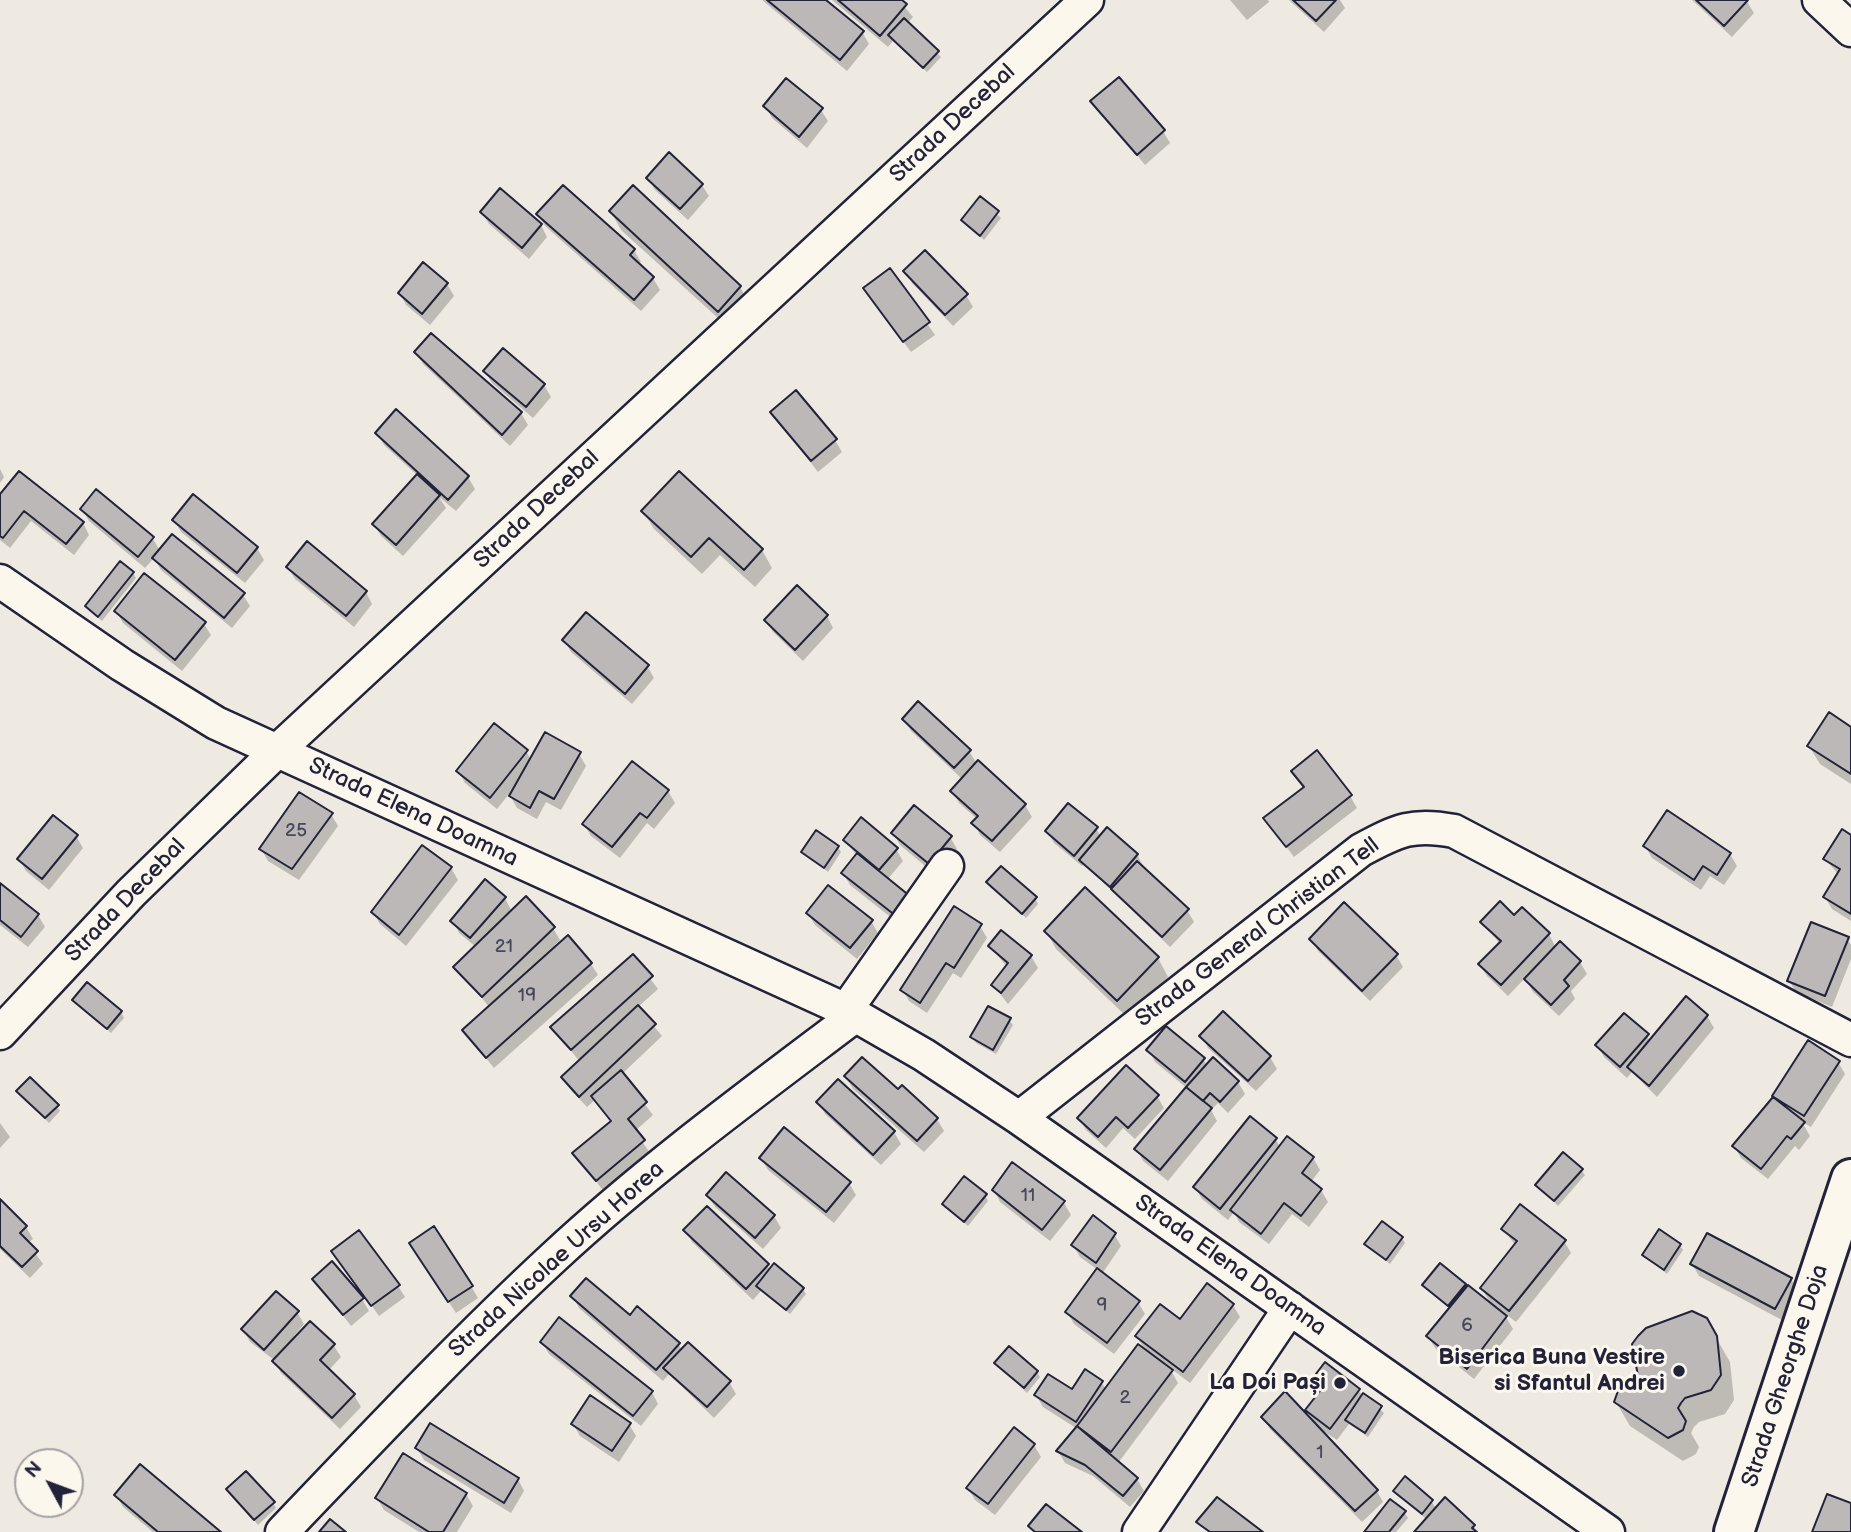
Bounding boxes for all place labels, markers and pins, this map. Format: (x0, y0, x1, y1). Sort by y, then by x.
place label: Biserica Buna Vestire si Sfantul Andrei (1438, 1344, 1665, 1398)
marker: Biserica Buna Vestire si Sfantul Andrei (1671, 1363, 1687, 1379)
place label: La Doi Pași (1209, 1369, 1326, 1397)
marker: La Doi Pași (1332, 1375, 1348, 1391)

